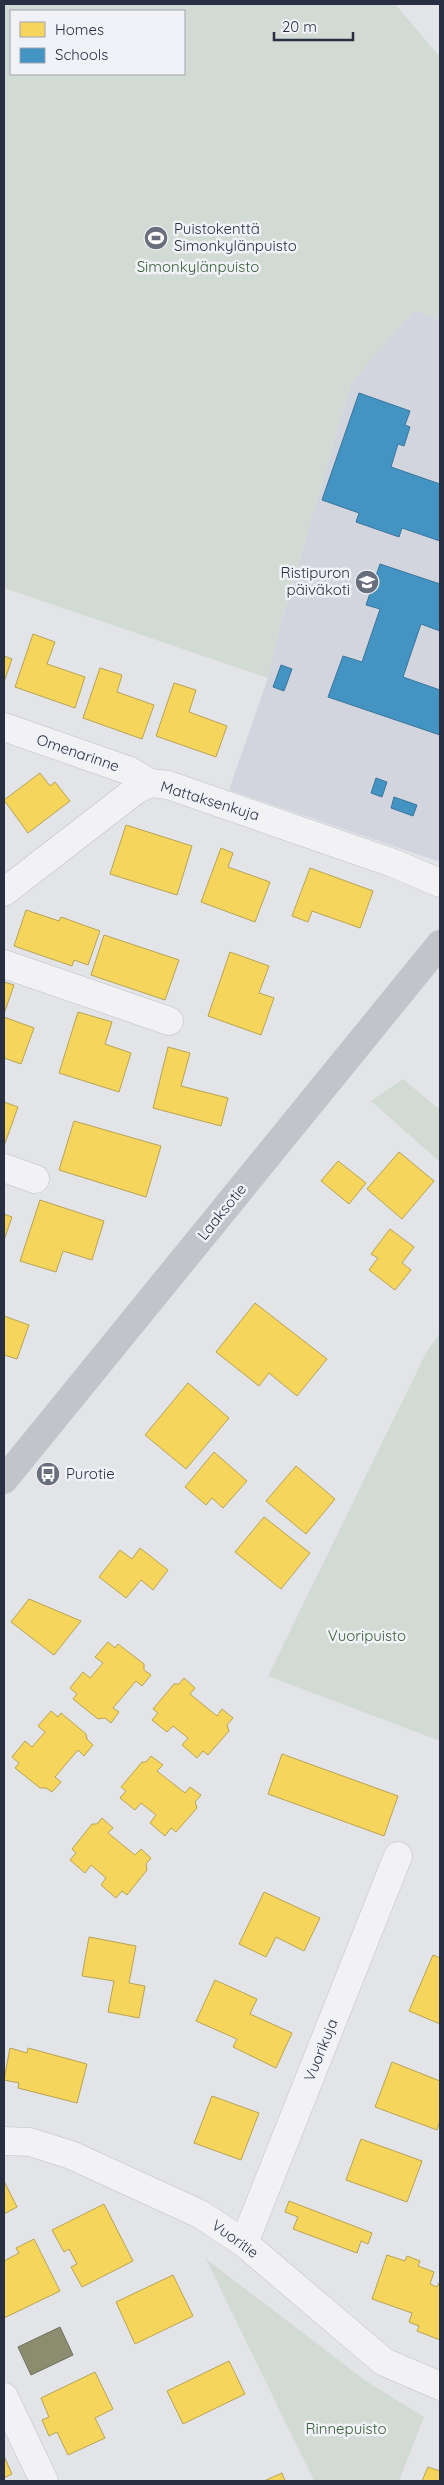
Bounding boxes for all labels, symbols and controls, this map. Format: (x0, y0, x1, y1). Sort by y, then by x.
legend (10, 10, 185, 75)
scale bar (274, 10, 353, 42)
text: 20 m (282, 17, 317, 36)
text: Homes (55, 20, 104, 39)
text: Schools (55, 45, 108, 64)
place label: Puistokenttä Simonkylänpuisto (174, 219, 297, 255)
sports icon: Puistokenttä Simonkylänpuisto (143, 225, 169, 251)
park label: Simonkylänpuisto (137, 257, 259, 276)
place label: Ristipuron päiväkoti (281, 563, 350, 599)
school or university icon: Ristipuron päiväkoti (354, 569, 380, 595)
street label: Omenarinne (34, 730, 122, 776)
street label: Mattaksenkuja (158, 776, 262, 825)
street label: Laaksotie (193, 1180, 250, 1244)
bus stop icon: Purotie (35, 1461, 61, 1487)
place label: Purotie (66, 1464, 115, 1483)
park label: Vuoripuisto (328, 1626, 406, 1645)
street label: Vuorikuja (299, 2016, 342, 2084)
street label: Vuoritie (208, 2215, 262, 2262)
park label: Rinnepuisto (305, 2419, 387, 2438)

